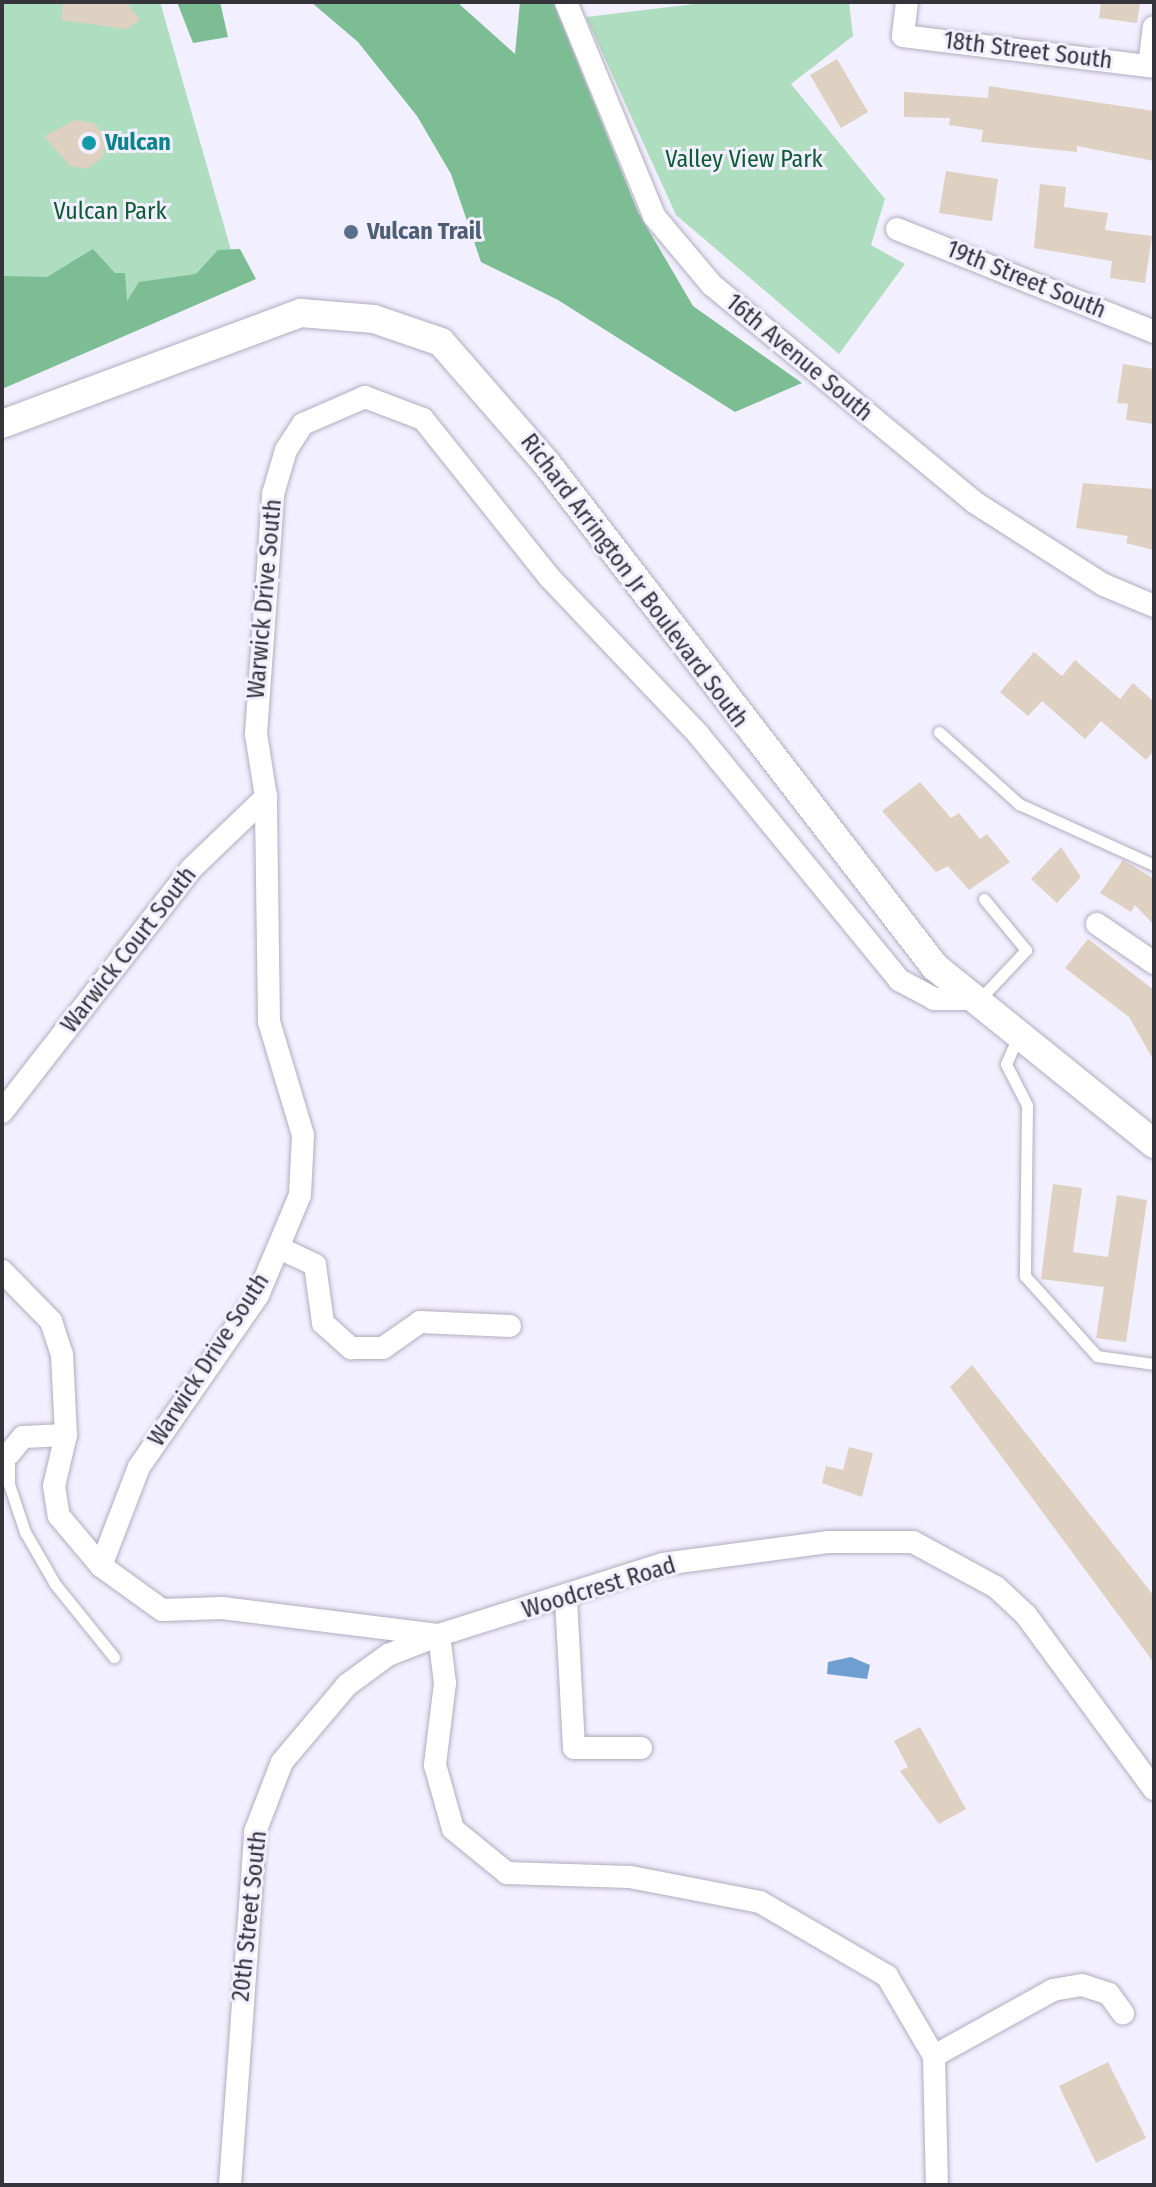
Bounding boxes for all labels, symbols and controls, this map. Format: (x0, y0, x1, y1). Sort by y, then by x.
street label: 18th Street South (942, 26, 1114, 76)
place label: Vulcan (105, 129, 171, 157)
marker: Vulcan (80, 134, 98, 152)
park label: Valley View Park (665, 146, 823, 174)
park label: Vulcan Park (53, 198, 167, 226)
place label: Vulcan Trail (367, 218, 482, 246)
marker: Vulcan Trail (342, 223, 360, 241)
street label: 19th Street South (942, 235, 1110, 325)
street label: 16th Avenue South (720, 288, 878, 428)
street label: Richard Arrington Jr Boulevard South (514, 428, 754, 734)
street label: Warwick Drive South (242, 498, 288, 700)
street label: Warwick Court South (55, 861, 203, 1039)
street label: Warwick Drive South (142, 1268, 276, 1452)
street label: Woodcrest Road (519, 1551, 679, 1625)
street label: 20th Street South (227, 1829, 273, 2003)

